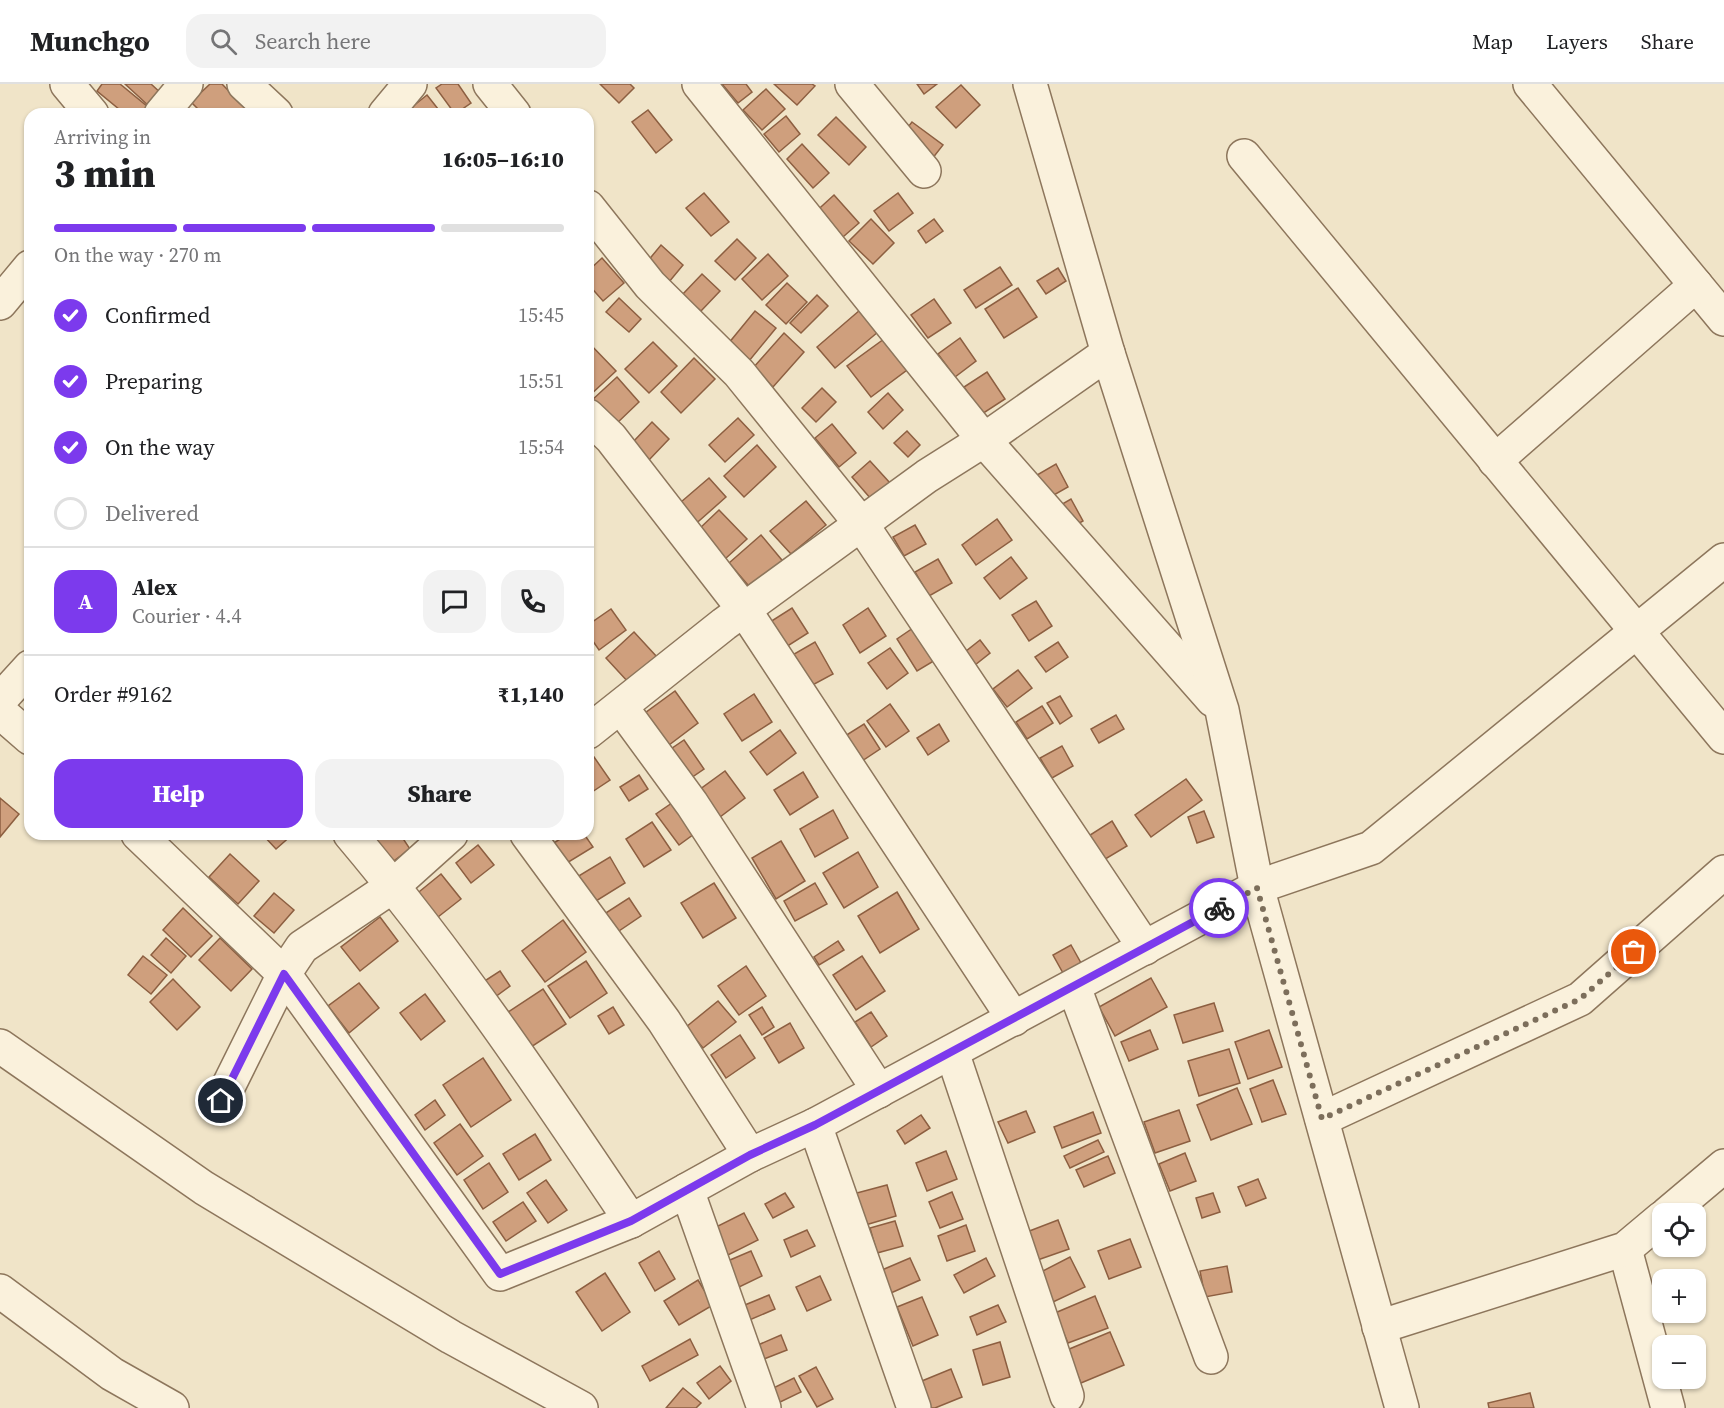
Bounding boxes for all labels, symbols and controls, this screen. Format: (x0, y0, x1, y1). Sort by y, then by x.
search box (186, 14, 606, 68)
text: Munchgo (30, 22, 150, 60)
icon: search (207, 25, 240, 58)
text: Search here (255, 26, 371, 56)
text: Map (1472, 27, 1513, 56)
text: Layers (1546, 27, 1608, 56)
text: Share (1641, 27, 1694, 56)
text: Arriving in (54, 123, 151, 151)
text: 16:05–16:10 (442, 144, 564, 174)
text: 3 min (54, 147, 156, 200)
text: On the way · 270 m (54, 241, 221, 269)
icon: check (54, 299, 87, 332)
text: Confirmed (105, 300, 210, 330)
text: 15:45 (518, 301, 564, 329)
icon: check (54, 365, 87, 398)
text: Preparing (105, 366, 202, 396)
text: 15:51 (518, 367, 564, 395)
icon: check (54, 431, 87, 464)
text: On the way (105, 432, 214, 462)
text: 15:54 (518, 433, 564, 461)
text: Delivered (105, 498, 199, 528)
button: chat (423, 570, 486, 633)
button: phone (501, 570, 564, 633)
text: Alex (132, 572, 177, 602)
text: A (78, 586, 93, 616)
text: Courier · 4.4 (132, 602, 241, 630)
text: Order #9162 (54, 679, 172, 709)
text: ₹1,140 (498, 679, 564, 709)
button: Help (54, 759, 303, 828)
button: Share (315, 759, 564, 828)
courier (1189, 878, 1249, 938)
icon: bike (1203, 892, 1236, 925)
pin (1608, 926, 1659, 977)
icon: bag (1617, 935, 1650, 968)
pin (195, 1075, 246, 1126)
icon: home (204, 1084, 237, 1117)
map controls (1652, 1203, 1706, 1389)
button: locate (1652, 1203, 1706, 1257)
button: + (1652, 1269, 1706, 1323)
button: − (1652, 1335, 1706, 1389)

